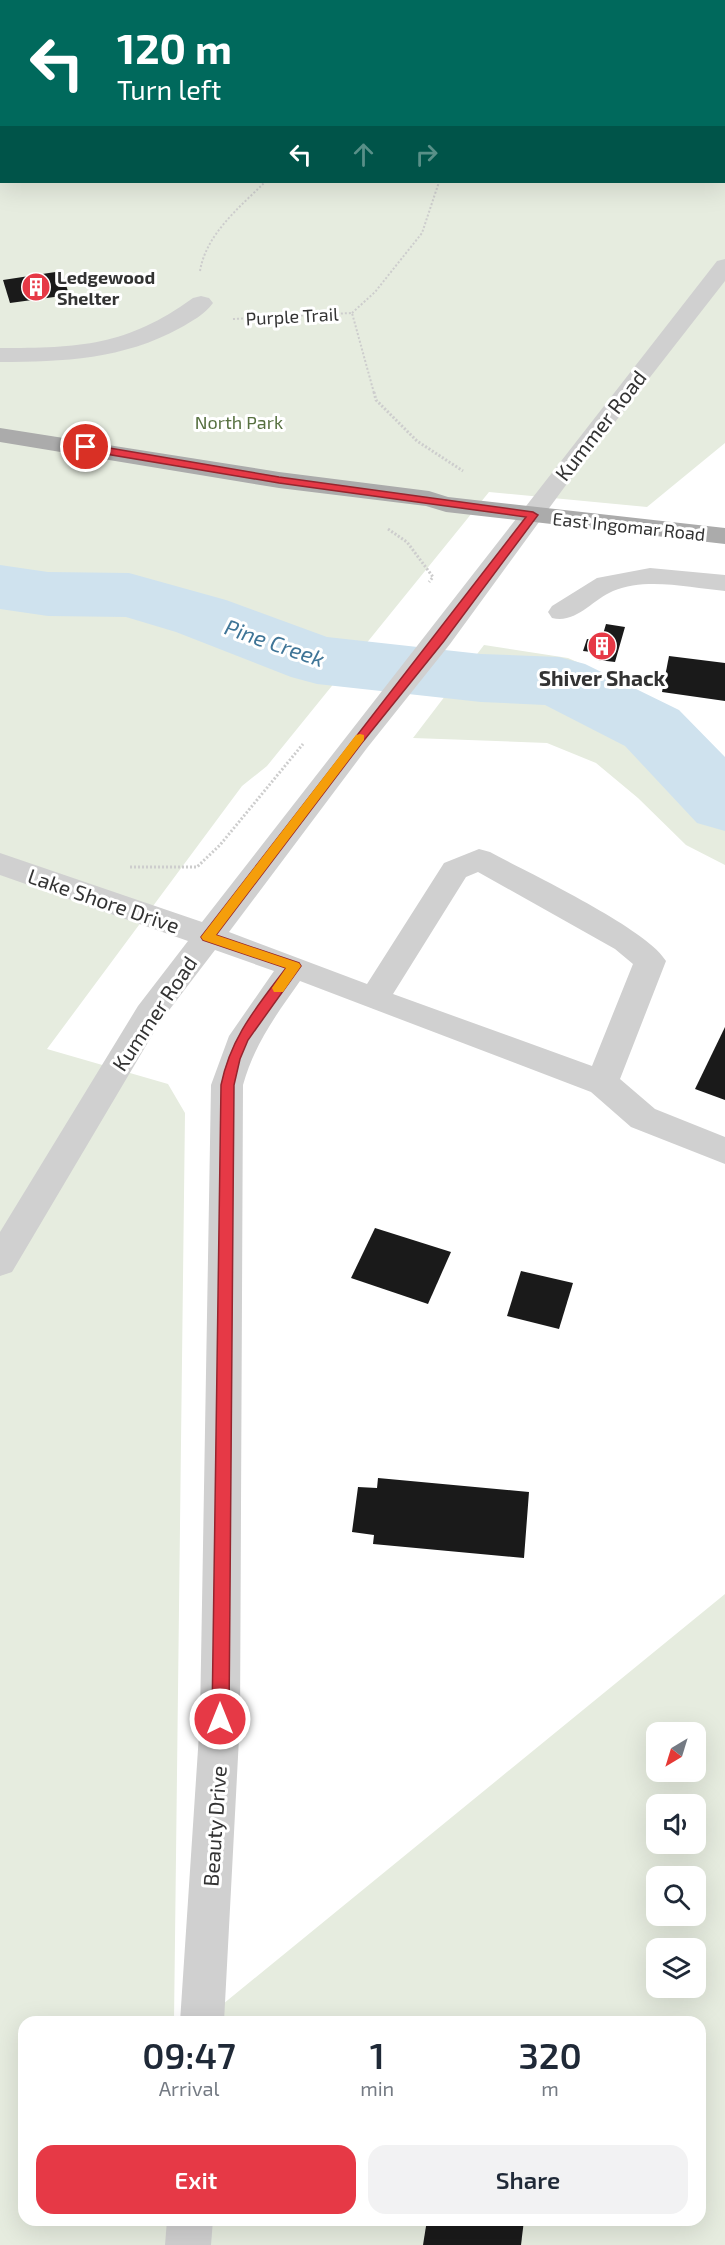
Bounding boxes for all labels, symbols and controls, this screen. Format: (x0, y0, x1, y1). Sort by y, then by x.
text: 120 m (117, 22, 232, 72)
icon: left (18, 24, 96, 102)
text: Turn left (117, 73, 221, 105)
icon: left (284, 138, 317, 171)
icon: ahead (347, 138, 380, 171)
icon: right (410, 138, 443, 171)
place label: Ledgewood Shelter (57, 266, 155, 309)
building icon: Ledgewood Shelter (20, 271, 52, 303)
street label: Purple Trail (245, 303, 340, 329)
street label: Kummer Road (549, 365, 651, 485)
park label: North Park (195, 411, 283, 433)
pin (60, 421, 111, 472)
icon: arrive (69, 430, 102, 463)
street label: East Ingomar Road (552, 507, 706, 545)
water label: Pine Creek (222, 613, 328, 671)
building icon: Shiver Shack (586, 630, 618, 662)
place label: Shiver Shack (539, 665, 666, 690)
street label: Lake Shore Drive (25, 862, 183, 938)
street label: Kummer Road (106, 951, 202, 1075)
position arrow (188, 1687, 252, 1751)
north arrow (646, 1722, 706, 1782)
map controls (646, 1722, 706, 1998)
street label: Beauty Drive (197, 1765, 231, 1887)
button: sound (646, 1794, 706, 1854)
button: search (646, 1866, 706, 1926)
button: layers (646, 1938, 706, 1998)
text: 09:47 (142, 2033, 236, 2076)
text: 1 (370, 2033, 385, 2076)
text: 320 (519, 2033, 582, 2076)
text: Arrival (159, 2076, 220, 2100)
text: min (360, 2076, 394, 2100)
text: m (541, 2076, 559, 2100)
button: Exit (36, 2145, 356, 2214)
button: Share (368, 2145, 688, 2214)

